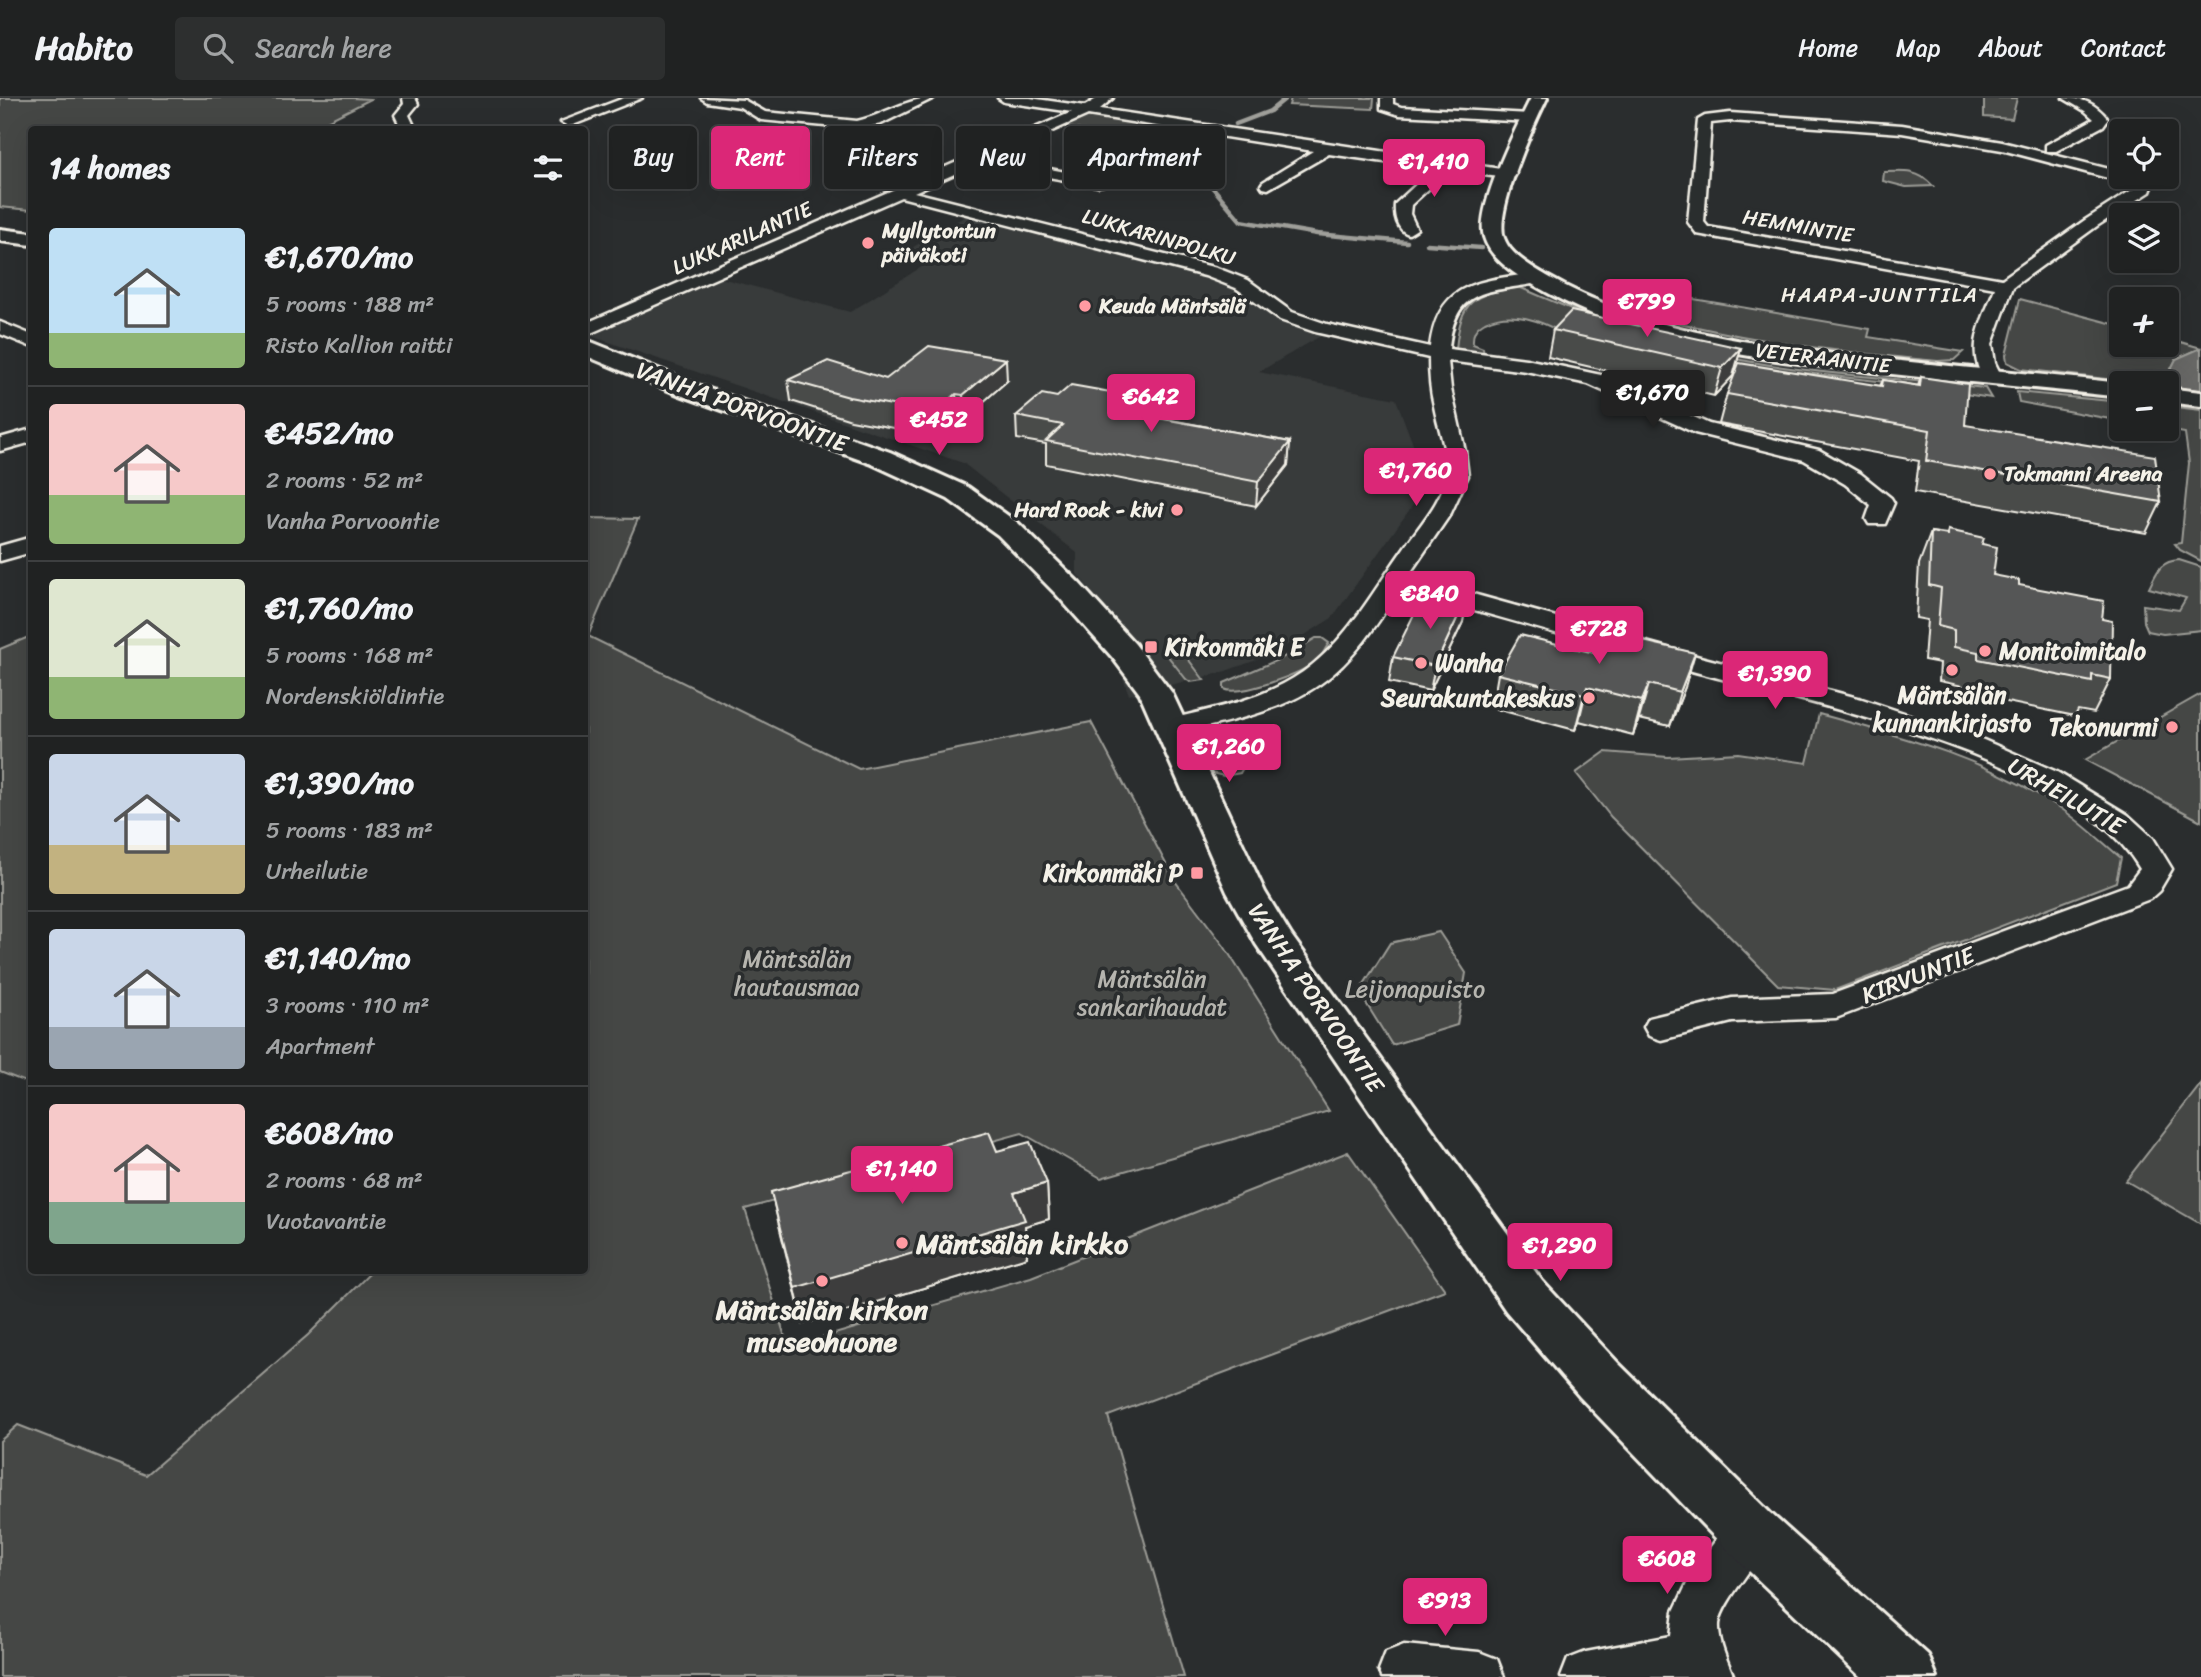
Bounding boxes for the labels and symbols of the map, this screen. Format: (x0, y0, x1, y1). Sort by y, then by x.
pin: €1,410 (1377, 140, 1491, 199)
street label: LUKKARILANTIE (666, 190, 819, 286)
street label: LUKKARINPOLKU (1078, 197, 1241, 277)
street label: HEMMINTIE (1740, 198, 1858, 255)
place label: Myllytontun päiväkoti (880, 212, 997, 274)
marker: Myllytontun päiväkoti (860, 235, 876, 251)
district label: HAAPA-JUNTTILA (1781, 276, 1979, 314)
pin: €799 (1606, 280, 1688, 339)
place label: Keuda Mäntsälä (1098, 287, 1247, 325)
marker: Keuda Mäntsälä (1077, 298, 1093, 314)
street label: VETERAANITIE (1753, 331, 1894, 385)
street label: VANHA PORVOONTIE (630, 349, 855, 465)
pin: €1,670 (1596, 370, 1710, 430)
pin: €642 (1110, 374, 1192, 434)
pin: €452 (898, 398, 980, 457)
pin: €1,760 (1359, 448, 1473, 508)
place label: Tokmanni Areena (2004, 455, 2163, 493)
marker: Tokmanni Areena (1982, 466, 1998, 482)
place label: Hard Rock - kivi (1013, 491, 1164, 529)
marker: Hard Rock - kivi (1169, 502, 1185, 518)
pin: €840 (1389, 572, 1471, 631)
pin: €728 (1558, 606, 1640, 666)
place label: Kirkonmäki E (1164, 626, 1305, 668)
place label: Monitoimitalo (1998, 630, 2147, 672)
marker: Kirkonmäki E (1143, 639, 1159, 655)
place label: Wanha (1435, 642, 1504, 684)
marker: Monitoimitalo (1977, 643, 1993, 659)
pin: €1,390 (1718, 652, 1832, 711)
marker: Wanha (1413, 655, 1429, 671)
marker: Mäntsälän kunnankirjasto (1944, 662, 1960, 678)
place label: Mäntsälän kunnankirjasto (1872, 674, 2032, 744)
place label: Seurakuntakeskus (1380, 677, 1576, 719)
marker: Seurakuntakeskus (1581, 690, 1597, 706)
place label: Tekonurmi (2049, 706, 2159, 748)
marker: Tekonurmi (2164, 719, 2180, 735)
pin: €1,260 (1172, 724, 1286, 784)
street label: URHEILUTIE (2000, 746, 2134, 847)
place label: Kirkonmäki P (1042, 852, 1183, 894)
marker: Kirkonmäki P (1189, 865, 1205, 881)
street label: VANHA PORVOONTIE (1236, 894, 1396, 1103)
street label: KIRVUNTIE (1855, 934, 1982, 1016)
park label: Mäntsälän hautausmaa (733, 938, 860, 1008)
park label: Mäntsälän sankarihaudat (1076, 958, 1227, 1028)
park label: Leijonapuisto (1345, 968, 1485, 1010)
pin: €1,140 (845, 1146, 959, 1206)
place label: Mäntsälän kirkko (915, 1219, 1129, 1268)
pin: €1,290 (1503, 1224, 1617, 1283)
marker: Mäntsälän kirkko (894, 1235, 910, 1251)
marker: Mäntsälän kirkon museohuone (814, 1273, 830, 1289)
place label: Mäntsälän kirkon museohuone (715, 1285, 929, 1366)
pin: €608 (1626, 1536, 1708, 1596)
pin: €913 (1404, 1578, 1486, 1638)

